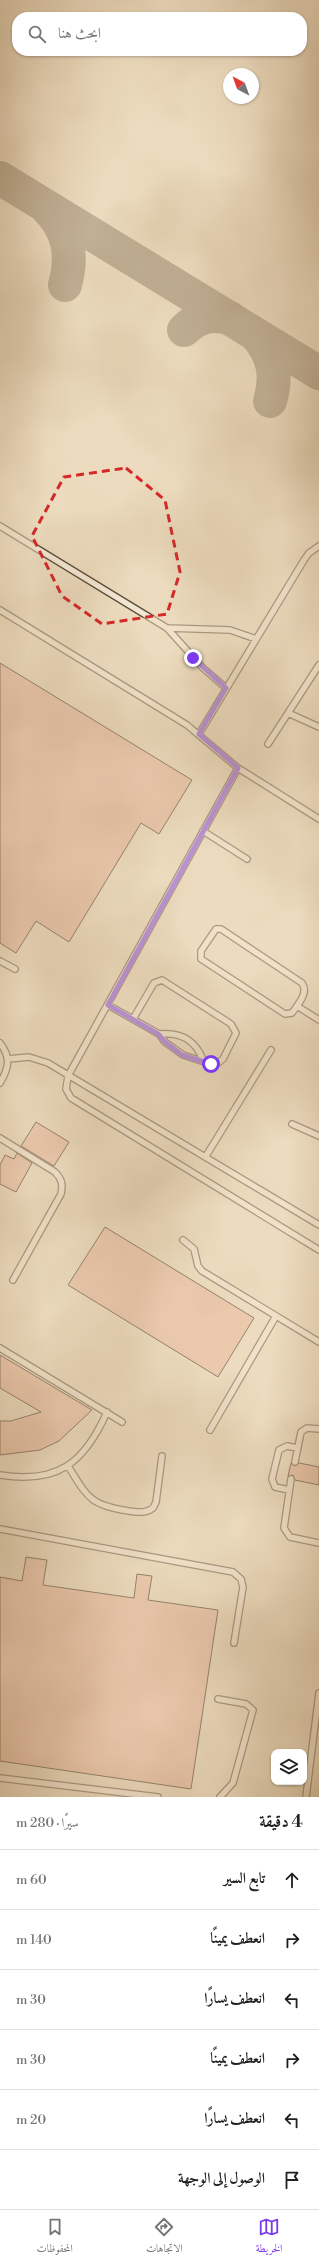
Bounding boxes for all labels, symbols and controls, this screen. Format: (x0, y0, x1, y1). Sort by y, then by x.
search box (12, 12, 307, 56)
icon: search (26, 23, 48, 45)
text: ابحث هنا (58, 24, 101, 43)
north arrow (223, 68, 259, 104)
route end (184, 649, 202, 667)
route start (202, 1055, 220, 1073)
map controls (271, 1749, 307, 1785)
button: layers (271, 1749, 307, 1785)
text: 4 دقيقة (259, 1811, 303, 1833)
text: سيرًا · 280 m (16, 1815, 79, 1831)
text: تابع السير (223, 1869, 265, 1888)
icon: ahead (281, 1869, 303, 1891)
text: 60 m (16, 1872, 47, 1888)
text: انعطف يمينًا (210, 1929, 265, 1948)
icon: right (281, 1929, 303, 1951)
text: 140 m (16, 1932, 52, 1948)
text: انعطف يسارًا (204, 1989, 265, 2008)
icon: left (281, 1989, 303, 2011)
text: 30 m (16, 1992, 46, 2008)
text: انعطف يمينًا (210, 2049, 265, 2068)
icon: right (281, 2049, 303, 2071)
text: 30 m (16, 2052, 46, 2068)
text: انعطف يسارًا (204, 2109, 265, 2128)
icon: left (281, 2109, 303, 2131)
text: 20 m (16, 2112, 46, 2128)
text: الوصول إلى الوجهة (178, 2169, 265, 2188)
icon: arrive (281, 2169, 303, 2191)
tab: المحفوظات (37, 2216, 73, 2259)
tab: الاتجاهات (146, 2216, 183, 2259)
tab: الخريطة (256, 2216, 282, 2259)

